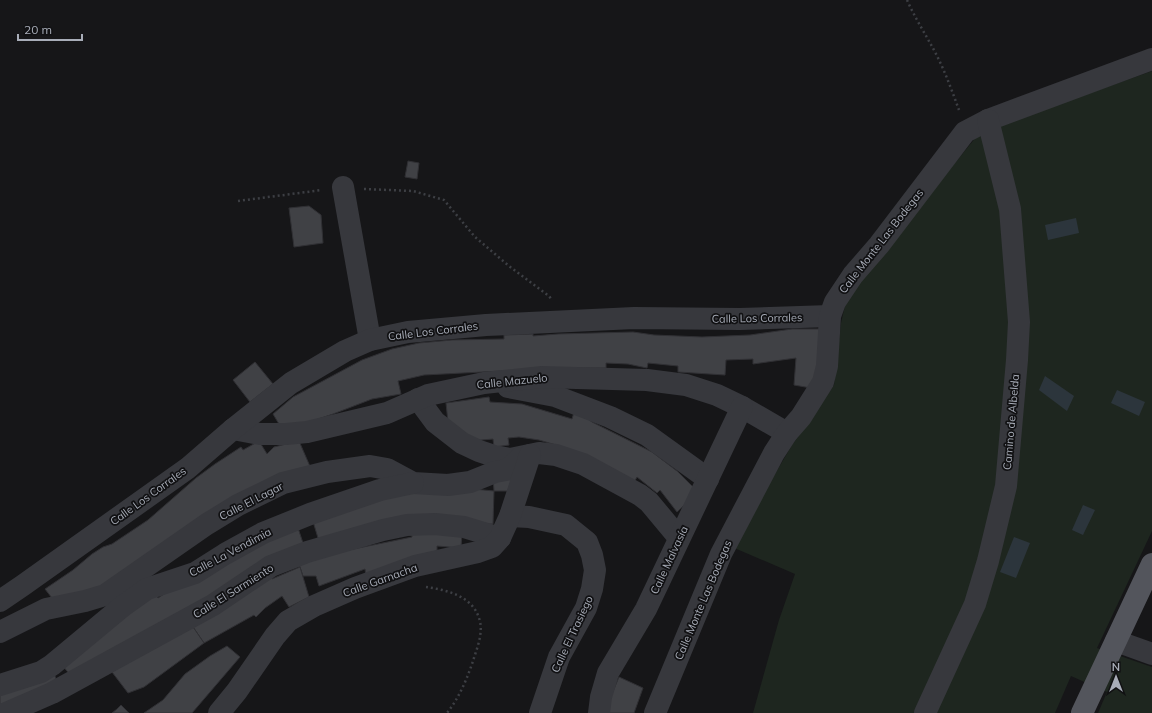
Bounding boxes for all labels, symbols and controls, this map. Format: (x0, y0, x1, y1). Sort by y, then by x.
scale bar (18, 16, 82, 42)
text: 20 m (24, 22, 52, 37)
street label: Calle Monte Las Bodegas (836, 186, 926, 296)
street label: Calle Los Corrales (712, 310, 802, 326)
street label: Calle Los Corrales (387, 319, 479, 343)
street label: Calle Mazuelo (476, 370, 548, 392)
street label: Camino de Albelda (1000, 373, 1022, 471)
street label: Calle Los Corrales (107, 464, 189, 528)
street label: Calle El Lagar (217, 479, 285, 523)
street label: Calle La Vendimia (187, 524, 273, 580)
street label: Calle Malvasía (647, 524, 691, 596)
street label: Calle Monte Las Bodegas (671, 538, 735, 662)
street label: Calle Garnacha (341, 560, 419, 600)
street label: Calle El Sarmiento (190, 561, 276, 621)
street label: Calle El Trasiego (548, 593, 596, 675)
north arrow (1096, 657, 1136, 697)
text: N (1112, 660, 1120, 674)

